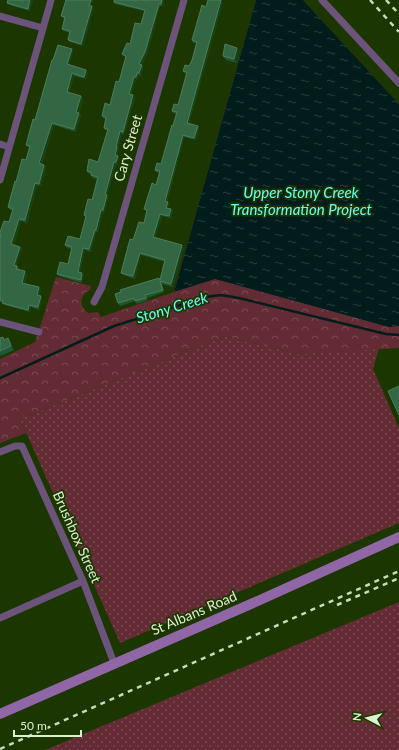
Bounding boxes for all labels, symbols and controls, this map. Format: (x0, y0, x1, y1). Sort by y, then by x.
street label: Cary Street (110, 112, 145, 183)
water label: Upper Stony Creek Transformation Project (230, 183, 372, 218)
water label: Stony Creek (134, 287, 211, 326)
street label: Brushbox Street (50, 488, 105, 585)
street label: St Albans Road (148, 587, 239, 638)
north arrow (347, 698, 387, 738)
scale bar (14, 712, 81, 738)
text: N (350, 712, 364, 722)
text: 50 m (20, 718, 47, 733)

